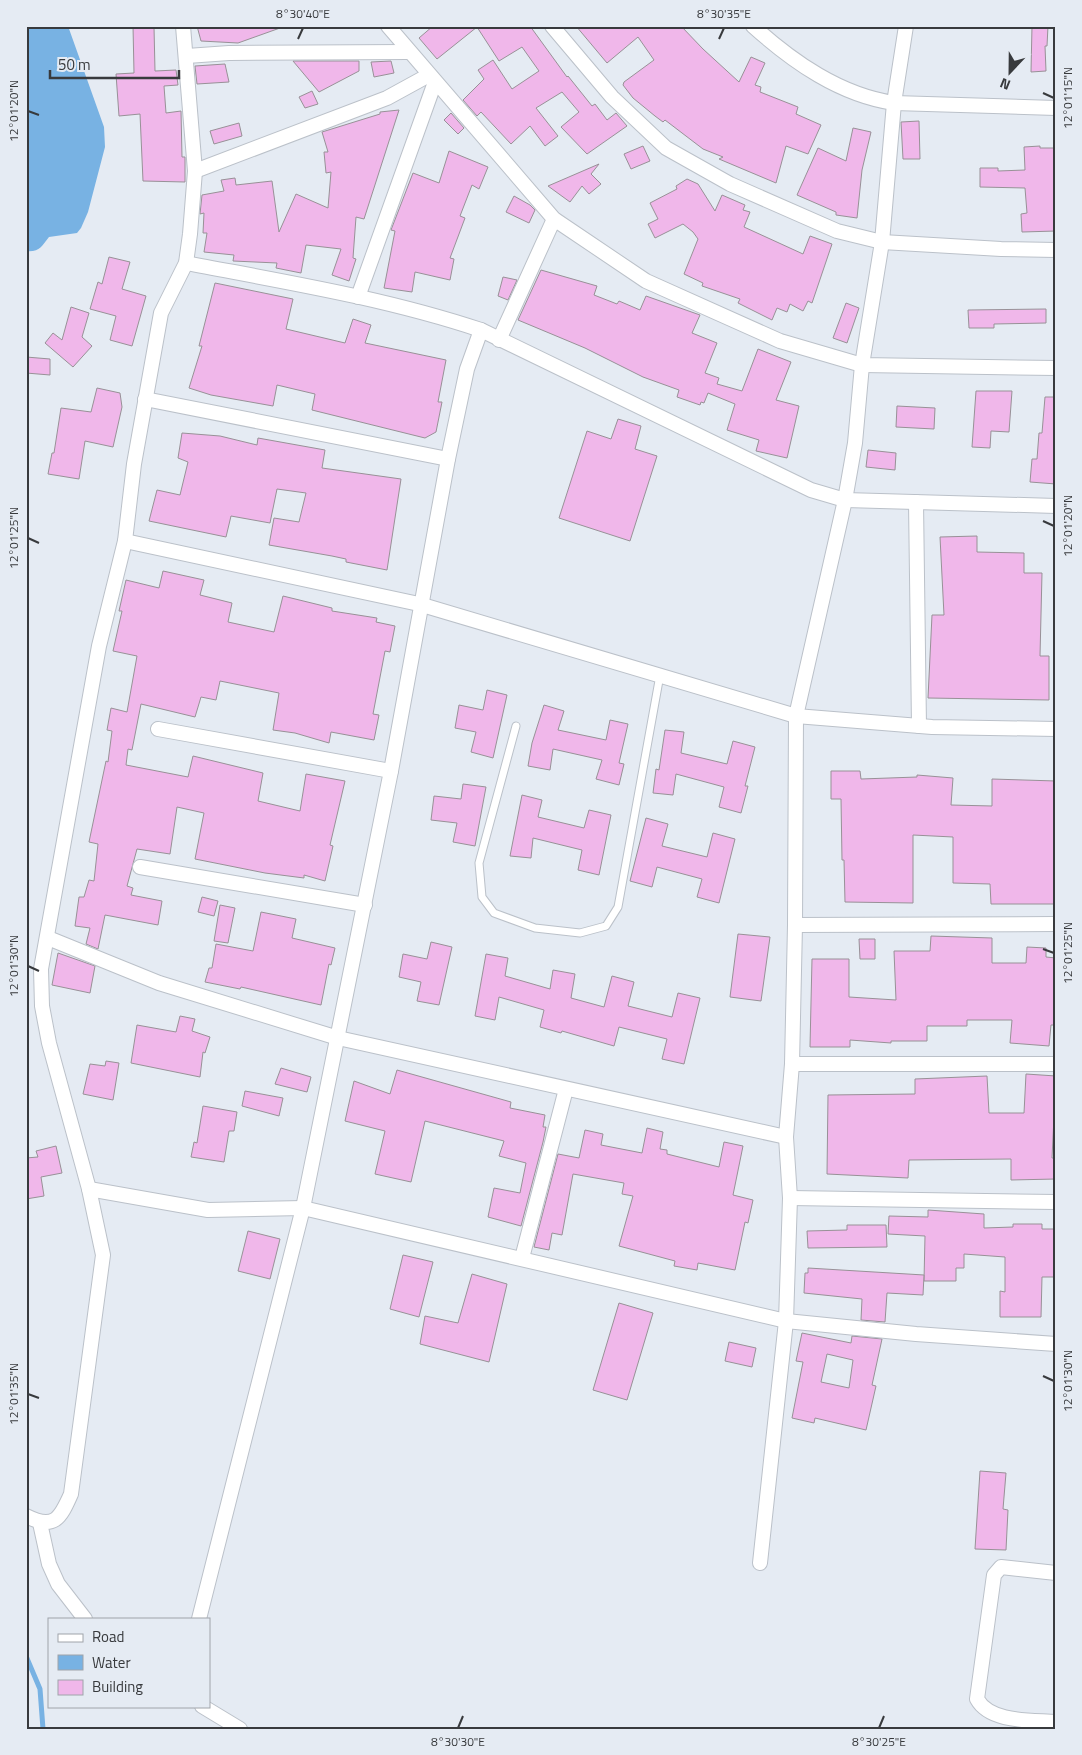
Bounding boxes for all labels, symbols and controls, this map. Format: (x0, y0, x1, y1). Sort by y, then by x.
text: 8°30'40"E (276, 4, 330, 23)
text: 8°30'35"E (697, 4, 751, 23)
scale bar (50, 48, 179, 80)
north arrow (984, 48, 1034, 98)
text: 50 m (58, 53, 91, 76)
text: 12°01'15"N (1058, 67, 1077, 129)
text: N (997, 73, 1013, 96)
text: 12°01'20"N (4, 80, 23, 142)
text: 12°01'20"N (1058, 495, 1077, 557)
text: 12°01'25"N (4, 507, 23, 569)
text: 12°01'25"N (1058, 922, 1077, 984)
text: 12°01'30"N (4, 935, 23, 997)
text: 12°01'30"N (1058, 1350, 1077, 1412)
text: 12°01'35"N (4, 1363, 23, 1425)
legend (48, 1618, 210, 1708)
text: Road (92, 1625, 124, 1648)
text: Water (92, 1651, 131, 1674)
text: Building (92, 1675, 143, 1698)
text: 8°30'30"E (431, 1732, 485, 1751)
text: 8°30'25"E (852, 1732, 906, 1751)

